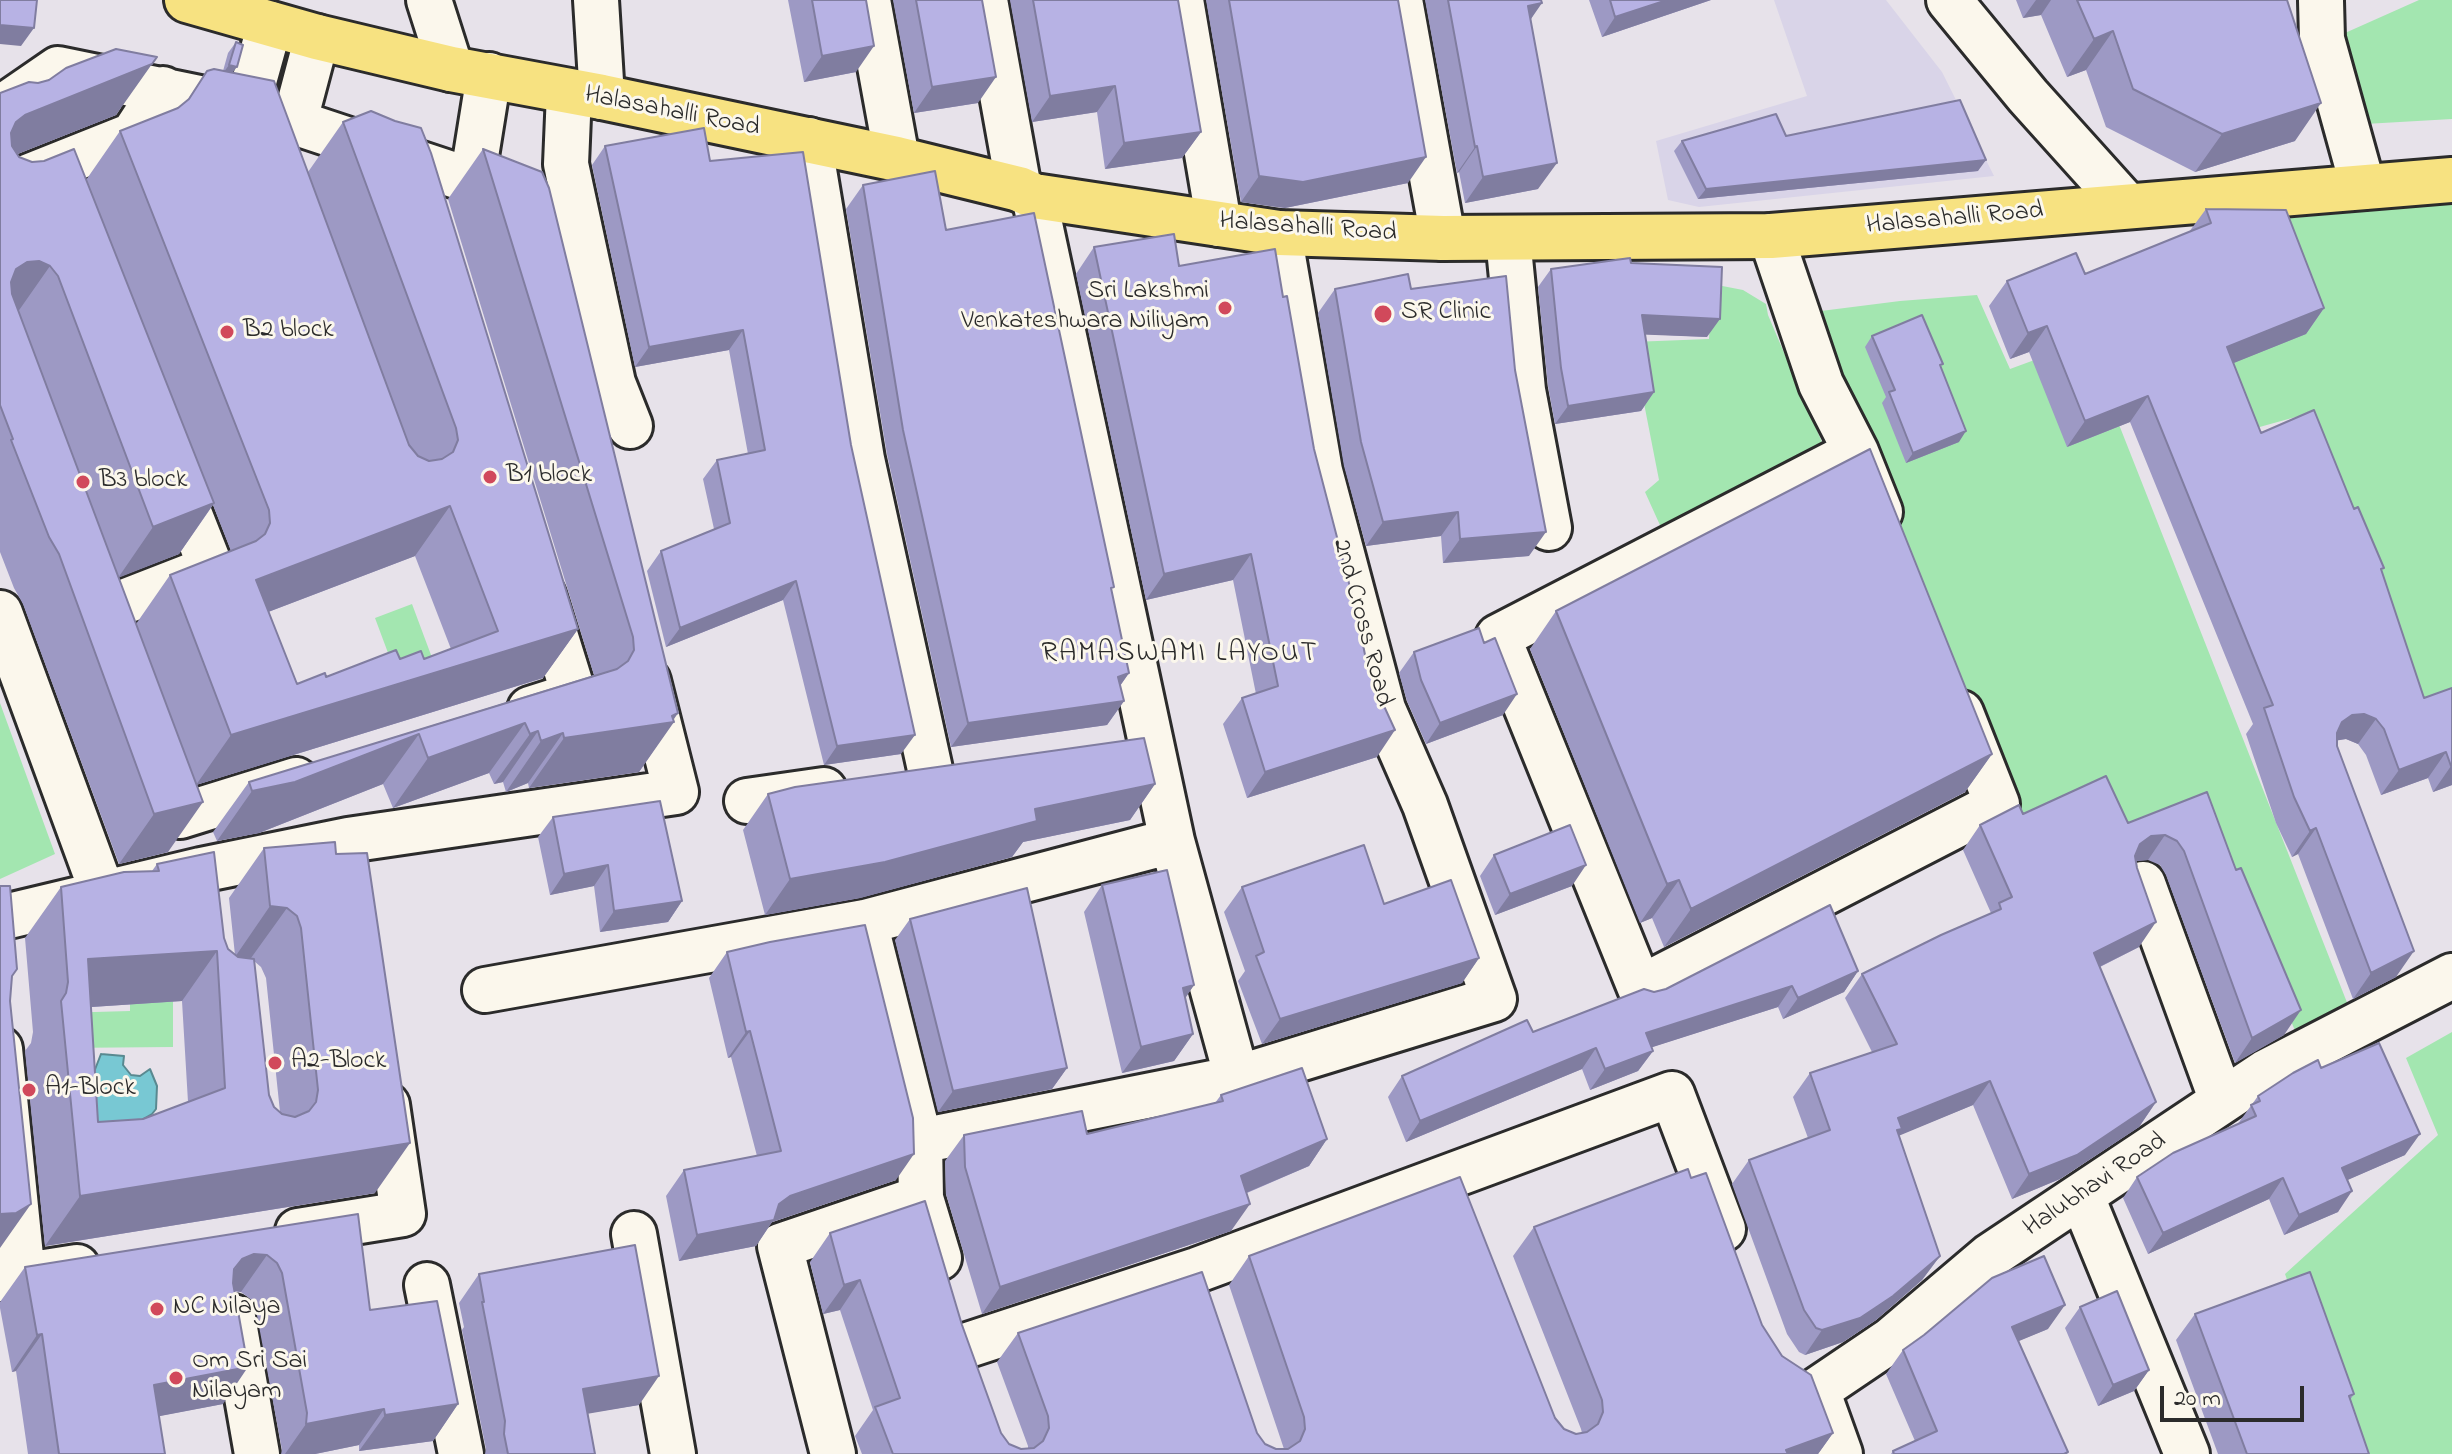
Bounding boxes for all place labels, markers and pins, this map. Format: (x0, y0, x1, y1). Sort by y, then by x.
place label: Sri Lakshmi Venkateshwara Niliyam (961, 277, 1209, 338)
place label: SR Clinic (1401, 298, 1491, 330)
marker: Sri Lakshmi Venkateshwara Niliyam (1216, 299, 1234, 317)
marker: SR Clinic (1372, 303, 1394, 325)
place label: B2 block (243, 316, 334, 348)
marker: B2 block (218, 323, 236, 341)
place label: B1 block (506, 461, 592, 493)
place label: B3 block (99, 466, 188, 498)
marker: B1 block (481, 468, 499, 486)
marker: B3 block (74, 473, 92, 491)
place label: A2-Block (291, 1047, 386, 1079)
marker: A2-Block (266, 1054, 284, 1072)
place label: A1-Block (45, 1074, 136, 1106)
marker: A1-Block (20, 1081, 38, 1099)
place label: NC Nilaya (173, 1293, 280, 1325)
marker: NC Nilaya (148, 1300, 166, 1318)
place label: Om Sri Sai Nilayam (192, 1347, 307, 1408)
marker: Om Sri Sai Nilayam (167, 1369, 185, 1387)

